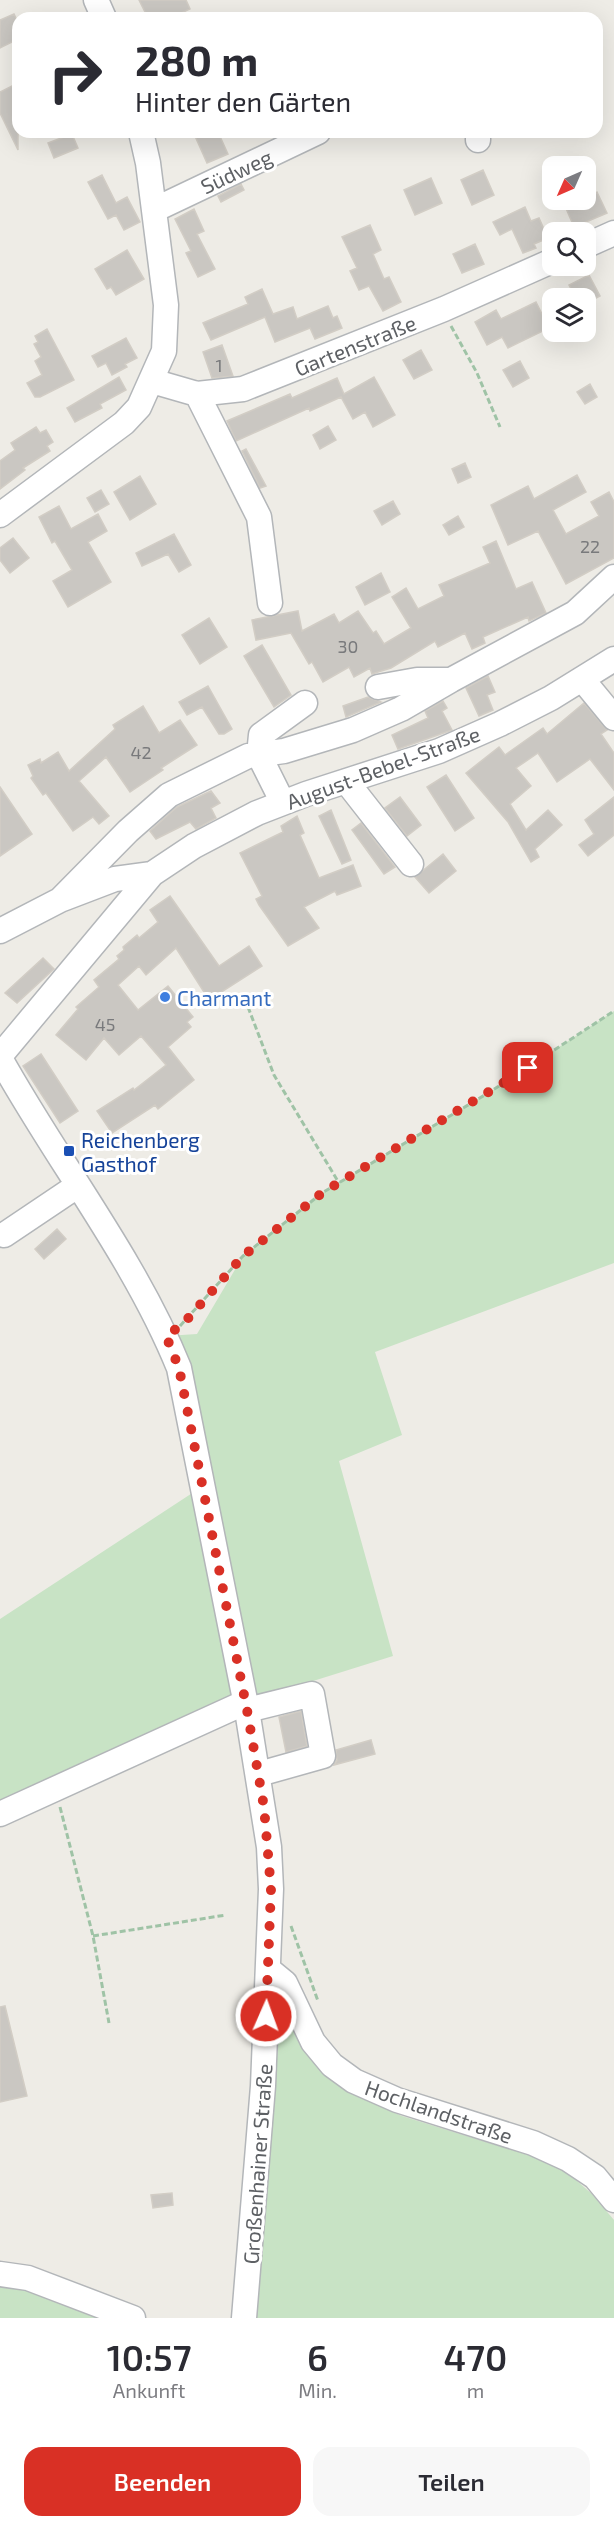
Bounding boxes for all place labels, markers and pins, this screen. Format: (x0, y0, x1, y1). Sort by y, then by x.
place label: Charmant (177, 985, 271, 1010)
marker: Charmant (158, 990, 172, 1004)
pin (502, 1042, 553, 1093)
place label: Reichenberg Gasthof (81, 1127, 200, 1176)
marker: Reichenberg Gasthof (62, 1144, 76, 1158)

